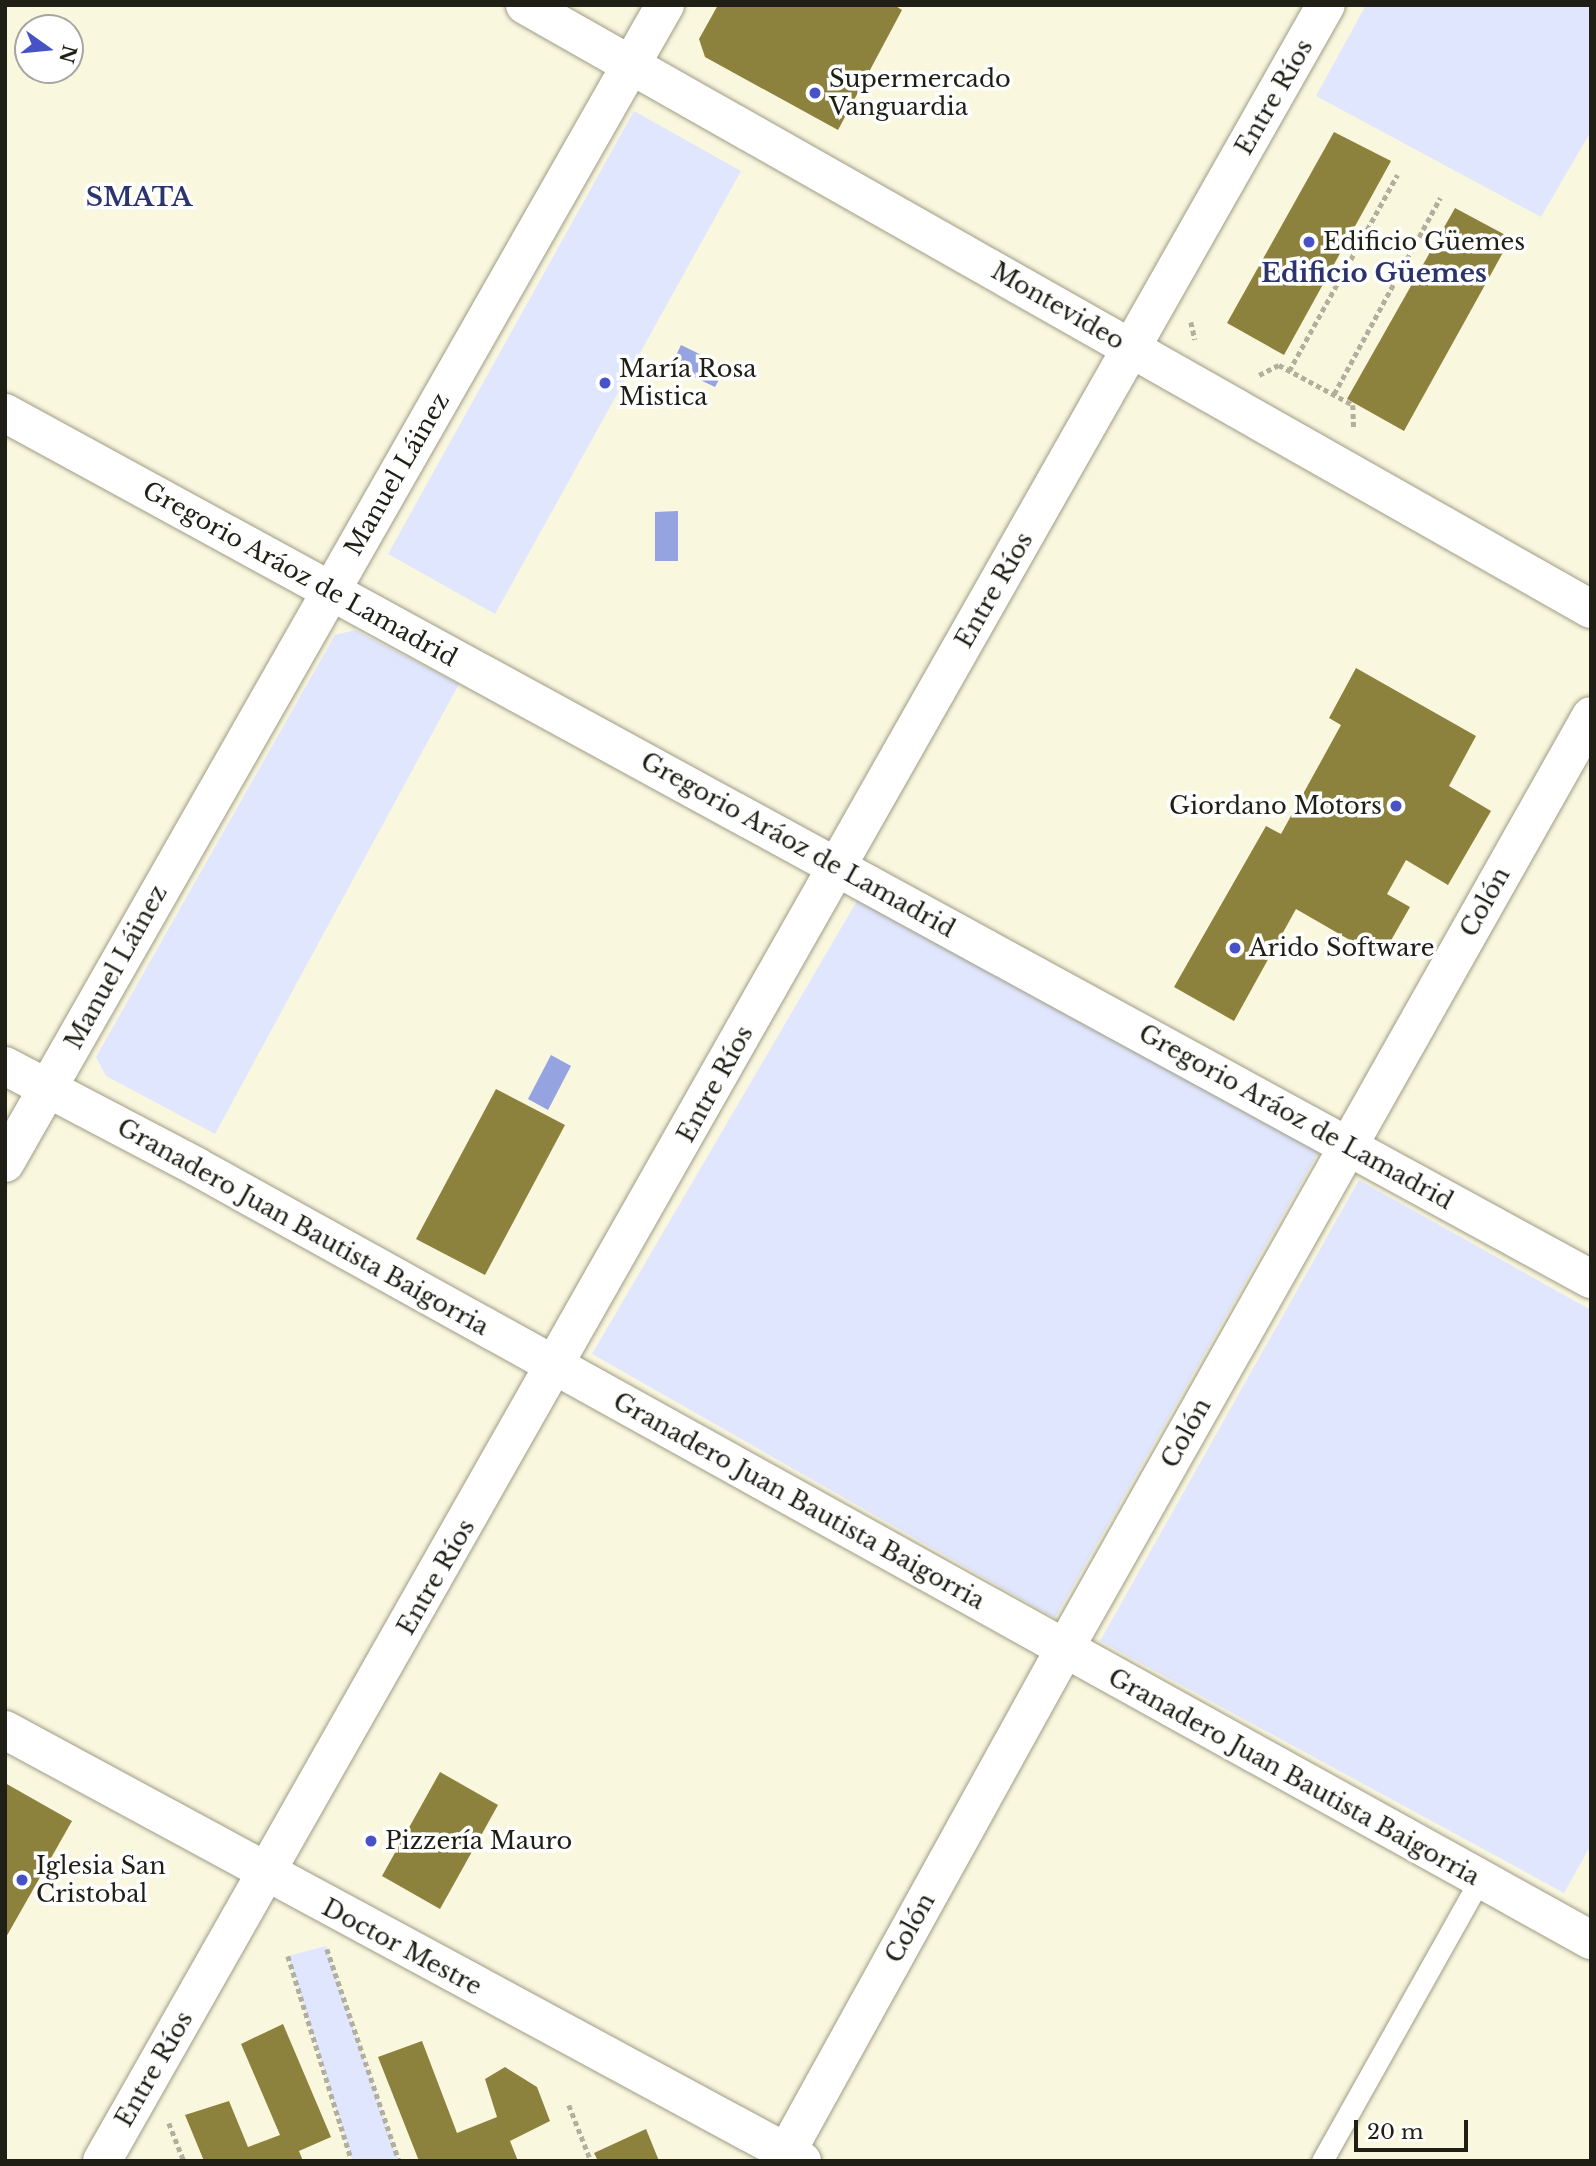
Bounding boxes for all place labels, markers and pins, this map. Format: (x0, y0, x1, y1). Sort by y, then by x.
place label: Supermercado Vanguardia (829, 65, 1011, 121)
marker: Supermercado Vanguardia (807, 85, 823, 101)
place label: Edificio Güemes (1323, 228, 1525, 256)
marker: Edificio Güemes (1301, 234, 1317, 250)
place label: María Rosa Mistica (619, 355, 757, 411)
marker: María Rosa Mistica (597, 375, 613, 391)
place label: Giordano Motors (1169, 792, 1382, 820)
marker: Giordano Motors (1388, 798, 1404, 814)
place label: Arido Software (1249, 934, 1435, 962)
marker: Arido Software (1227, 940, 1243, 956)
place label: Pizzería Mauro (385, 1827, 572, 1855)
marker: Pizzería Mauro (363, 1833, 379, 1849)
place label: Iglesia San Cristobal (36, 1852, 166, 1908)
marker: Iglesia San Cristobal (14, 1872, 30, 1888)

